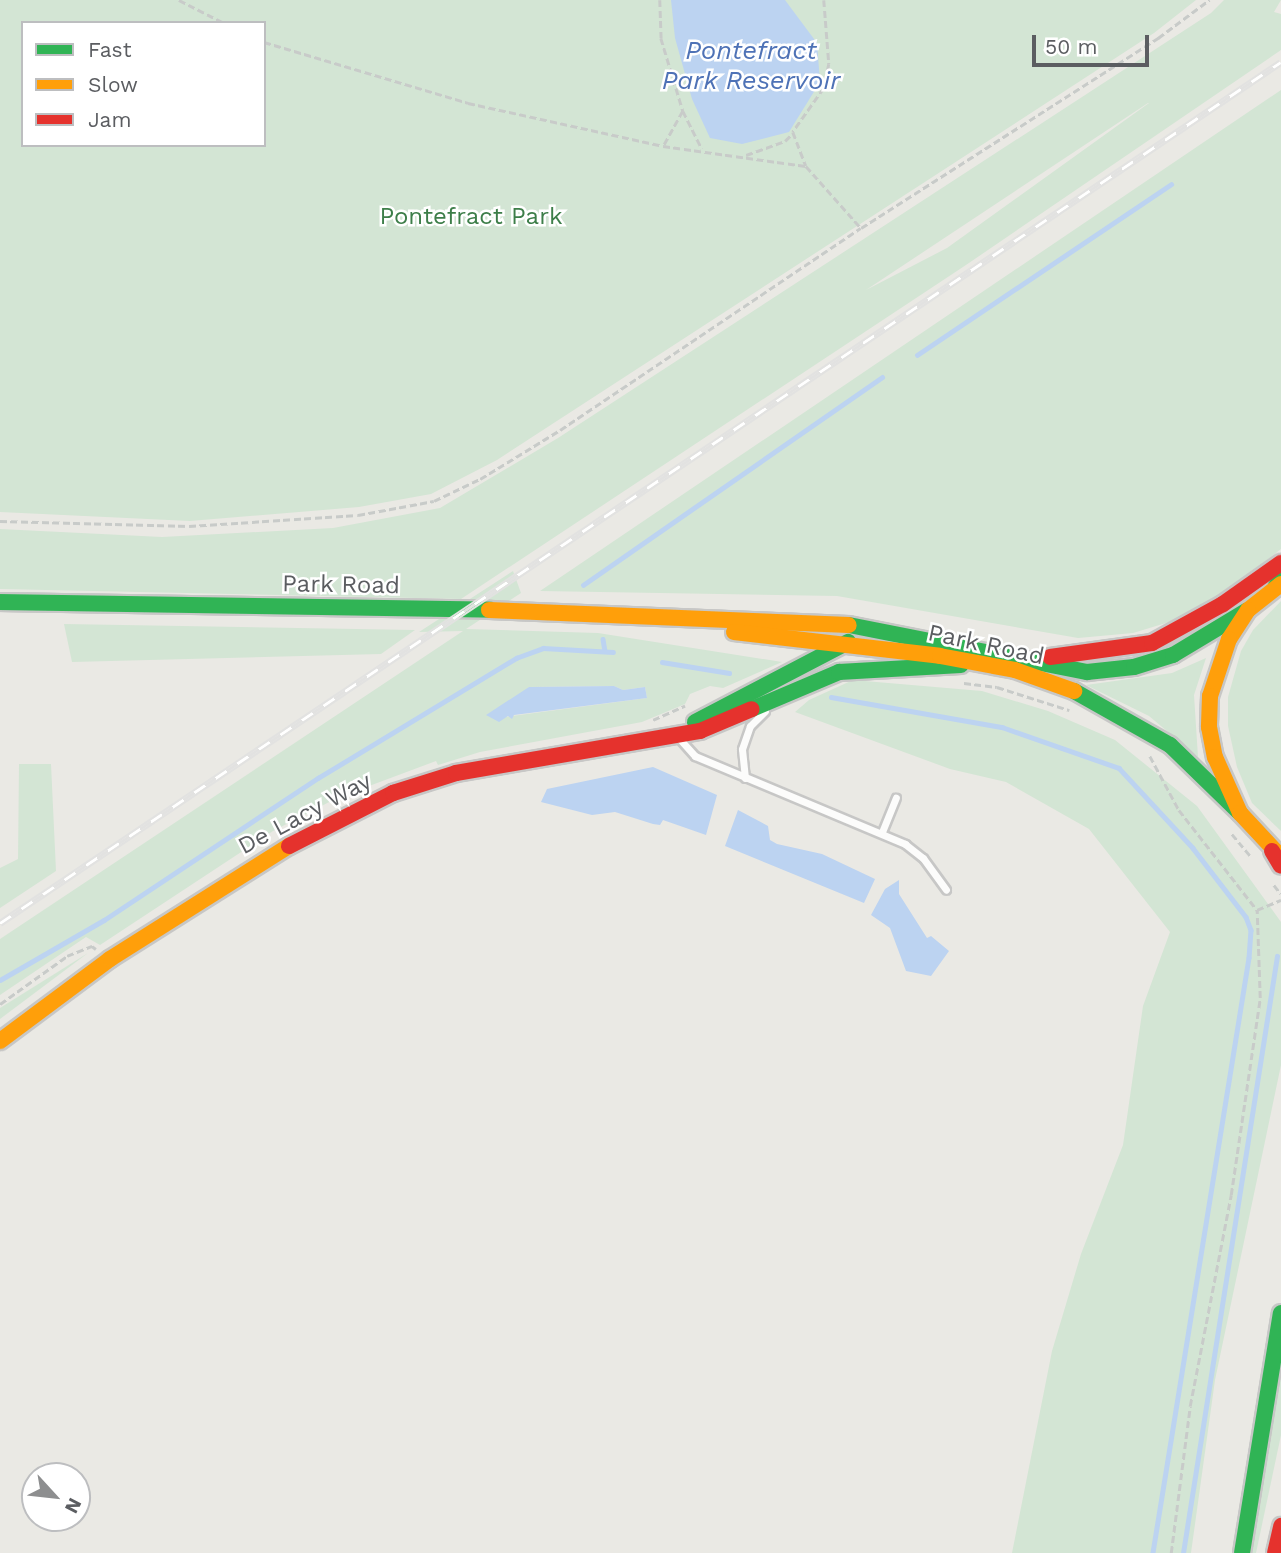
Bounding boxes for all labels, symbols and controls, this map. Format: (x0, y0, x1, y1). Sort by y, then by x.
legend (21, 21, 266, 147)
scale bar (1036, 21, 1153, 65)
text: 50 m (1045, 34, 1097, 59)
water label: Pontefract Park Reservoir (661, 35, 841, 96)
text: Fast (88, 37, 132, 62)
text: Slow (88, 72, 138, 97)
text: Jam (88, 107, 131, 132)
park label: Pontefract Park (379, 203, 563, 231)
street label: Park Road (282, 570, 400, 600)
street label: Park Road (925, 619, 1047, 671)
street label: De Lacy Way (233, 766, 377, 862)
north arrow (21, 1462, 91, 1532)
text: N (60, 1494, 87, 1517)

